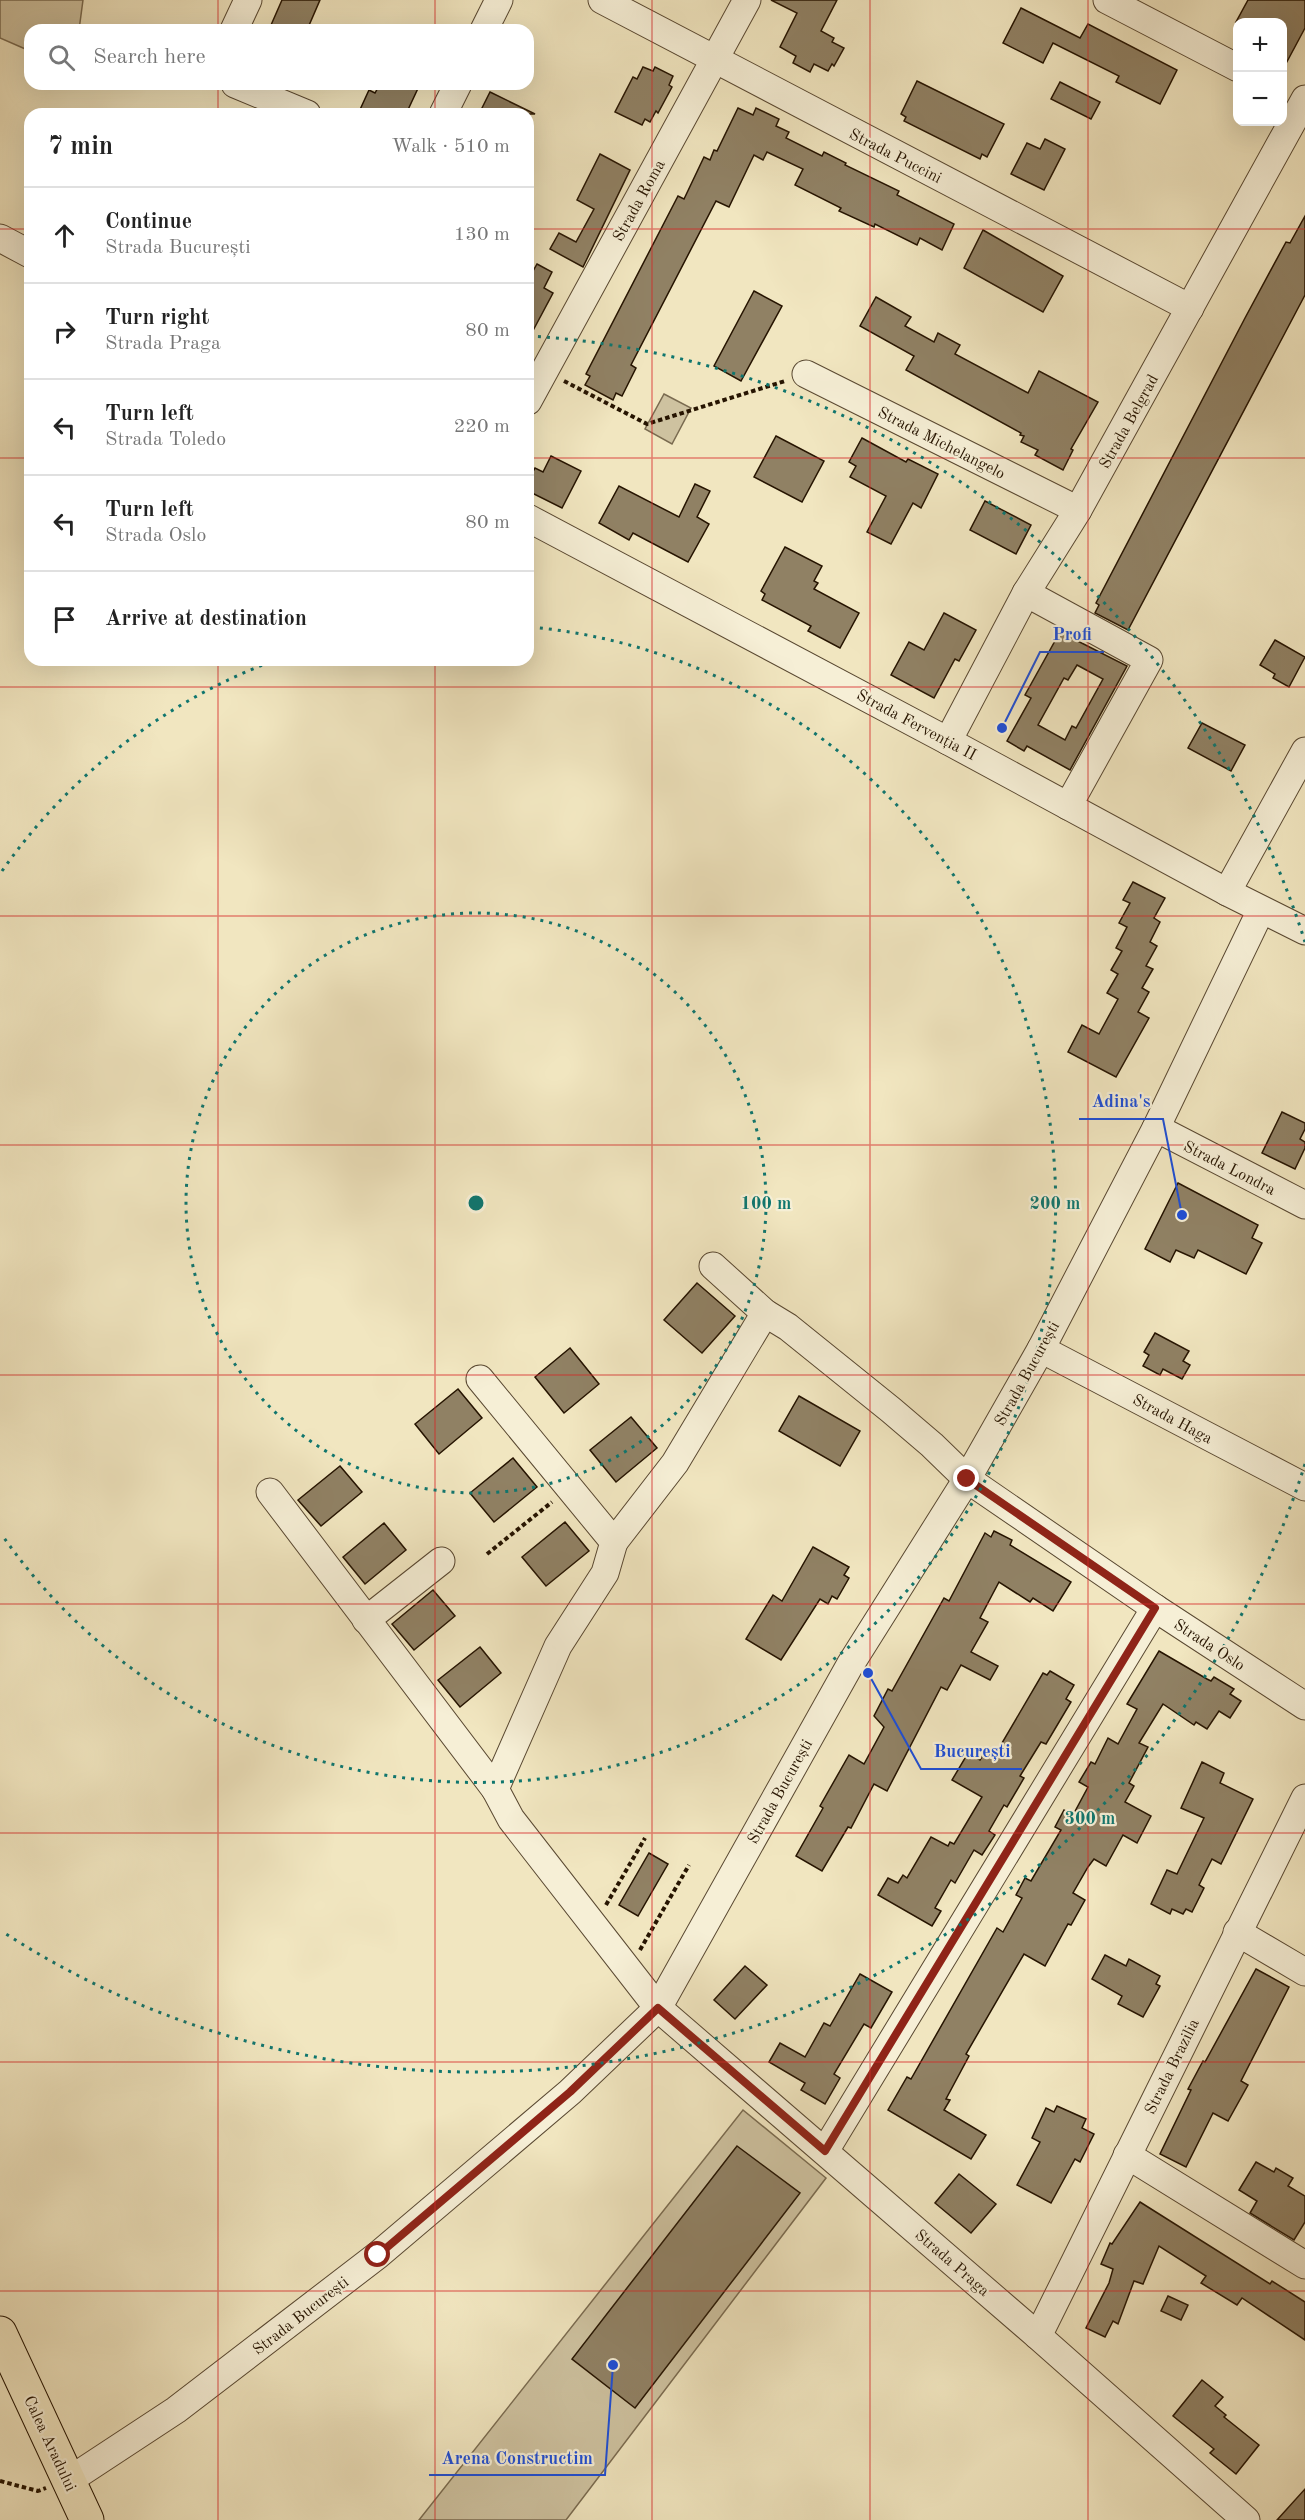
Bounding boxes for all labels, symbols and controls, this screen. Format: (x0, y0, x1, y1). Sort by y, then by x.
map controls (1233, 18, 1287, 126)
button: + (1233, 18, 1287, 72)
search box (24, 24, 534, 90)
icon: search (45, 41, 78, 74)
text: Search here (93, 46, 206, 68)
button: − (1233, 72, 1287, 126)
street label: Strada Puccini (846, 127, 944, 187)
text: 7 min (48, 134, 113, 160)
text: Walk · 510 m (391, 137, 510, 157)
street label: Strada Roma (611, 157, 669, 245)
text: Continue (105, 211, 192, 233)
icon: ahead (48, 219, 81, 252)
text: 130 m (454, 225, 510, 245)
text: Strada București (105, 238, 251, 258)
text: Turn right (105, 307, 209, 329)
icon: right (48, 315, 81, 348)
text: 80 m (465, 321, 510, 341)
text: Strada Praga (105, 334, 221, 354)
street label: Strada Belgrad (1097, 372, 1162, 472)
text: Turn left (105, 403, 194, 425)
street label: Strada Michelangelo (875, 405, 1007, 483)
icon: left (48, 411, 81, 444)
text: 220 m (454, 417, 510, 437)
text: Strada Toledo (105, 430, 226, 450)
text: Turn left (105, 499, 194, 521)
icon: left (48, 507, 81, 540)
text: 80 m (465, 513, 510, 533)
text: Strada Oslo (105, 526, 206, 546)
icon: arrive (48, 603, 81, 636)
text: Arrive at destination (105, 608, 307, 630)
callout: Profi (1040, 616, 1104, 652)
text: Profi (1052, 626, 1092, 644)
street label: Strada Fervenția II (853, 687, 979, 765)
callout: Adina's (1079, 1083, 1163, 1119)
text: Adina's (1091, 1093, 1151, 1111)
street label: Strada Londra (1181, 1139, 1278, 1199)
centre of rings (466, 1193, 486, 1213)
text: 100 m (741, 1195, 791, 1213)
text: 200 m (1030, 1195, 1080, 1213)
street label: Strada București (992, 1319, 1064, 1429)
street label: Strada Haga (1130, 1392, 1215, 1447)
route end (953, 1465, 979, 1491)
street label: Strada Oslo (1171, 1617, 1247, 1675)
callout: București (921, 1733, 1022, 1769)
street label: Strada București (745, 1737, 817, 1847)
text: București (934, 1743, 1010, 1761)
text: 300 m (1065, 1810, 1115, 1828)
street label: Strada Brazilia (1143, 2016, 1203, 2117)
street label: Strada Praga (911, 2227, 992, 2300)
route start (364, 2241, 390, 2267)
street label: Strada București (250, 2274, 353, 2360)
street label: Calea Aradului (20, 2394, 78, 2494)
callout: Arena Constructim (429, 2439, 605, 2475)
text: Arena Constructim (441, 2450, 593, 2468)

